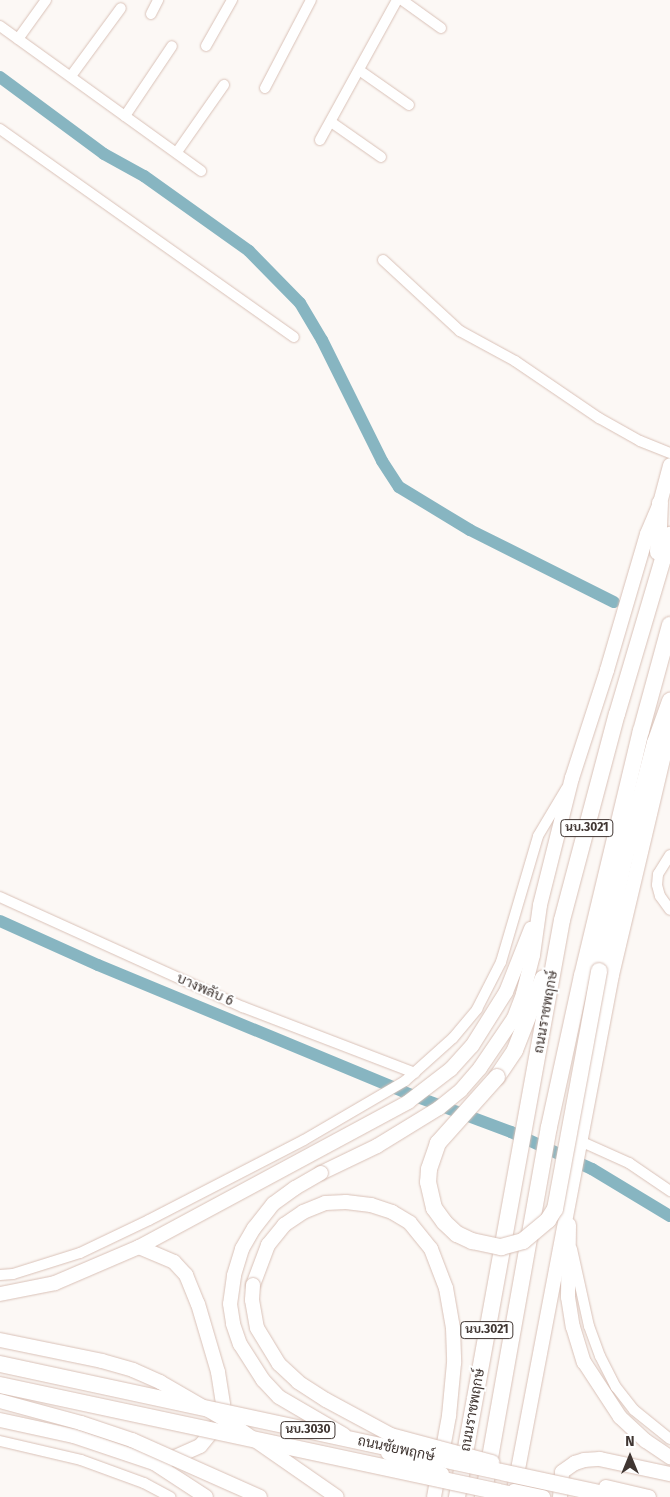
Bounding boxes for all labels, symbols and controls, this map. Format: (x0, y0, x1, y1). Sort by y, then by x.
road number: นบ.3021 (560, 818, 614, 838)
street label: ถนนราชพฤกษ์ (530, 969, 562, 1055)
street label: บางพลับ 6 (174, 970, 236, 1010)
road number: นบ.3021 (460, 1320, 514, 1340)
street label: ถนนราชพฤกษ์ (457, 1367, 489, 1453)
road number: นบ.3030 (279, 1420, 337, 1440)
north arrow (605, 1432, 655, 1482)
street label: ถนนชัยพฤกษ์ (356, 1433, 436, 1465)
text: N (625, 1433, 635, 1450)

